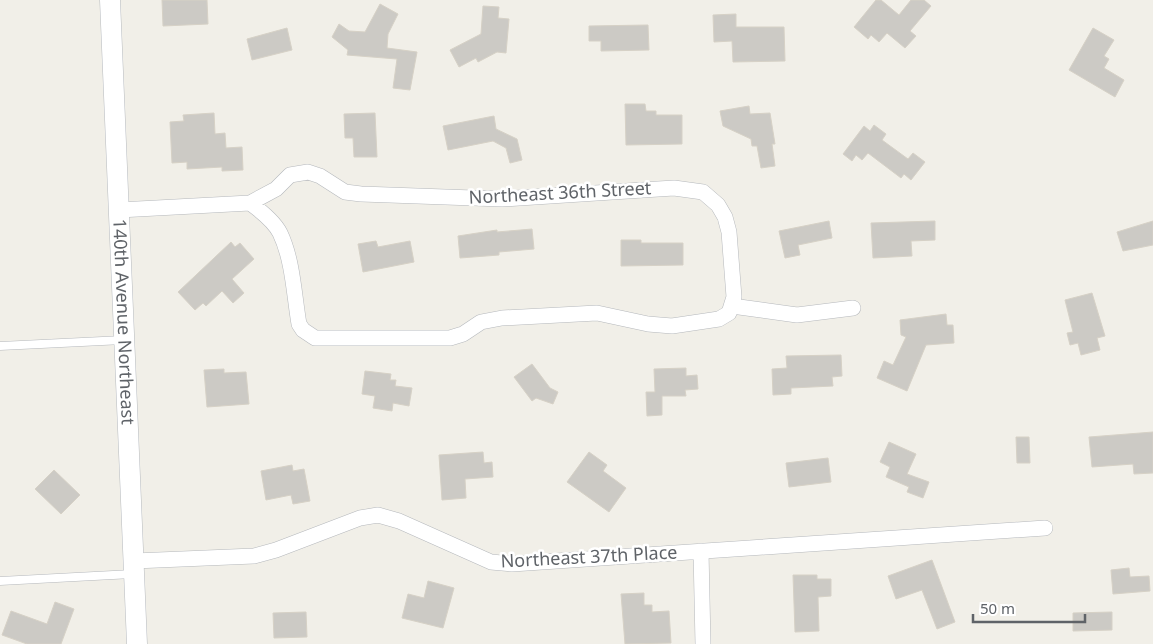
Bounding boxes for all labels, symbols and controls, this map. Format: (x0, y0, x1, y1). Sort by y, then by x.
street label: Northeast 36th Street (468, 175, 652, 209)
street label: 140th Avenue Northeast (108, 218, 141, 426)
street label: Northeast 37th Place (500, 539, 678, 573)
scale bar (973, 592, 1086, 624)
text: 50 m (980, 598, 1015, 618)

